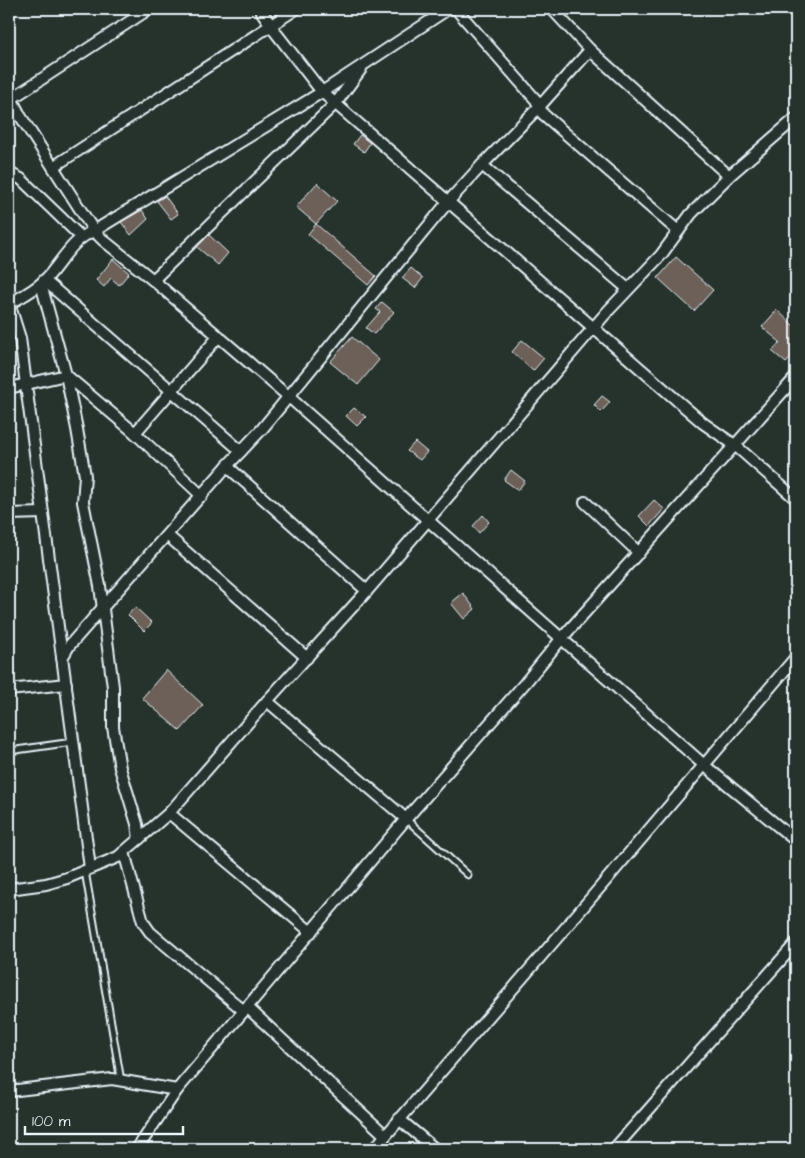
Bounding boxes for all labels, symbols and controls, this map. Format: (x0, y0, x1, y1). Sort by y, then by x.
scale bar (25, 1103, 182, 1135)
text: 100 m (32, 1111, 71, 1132)

